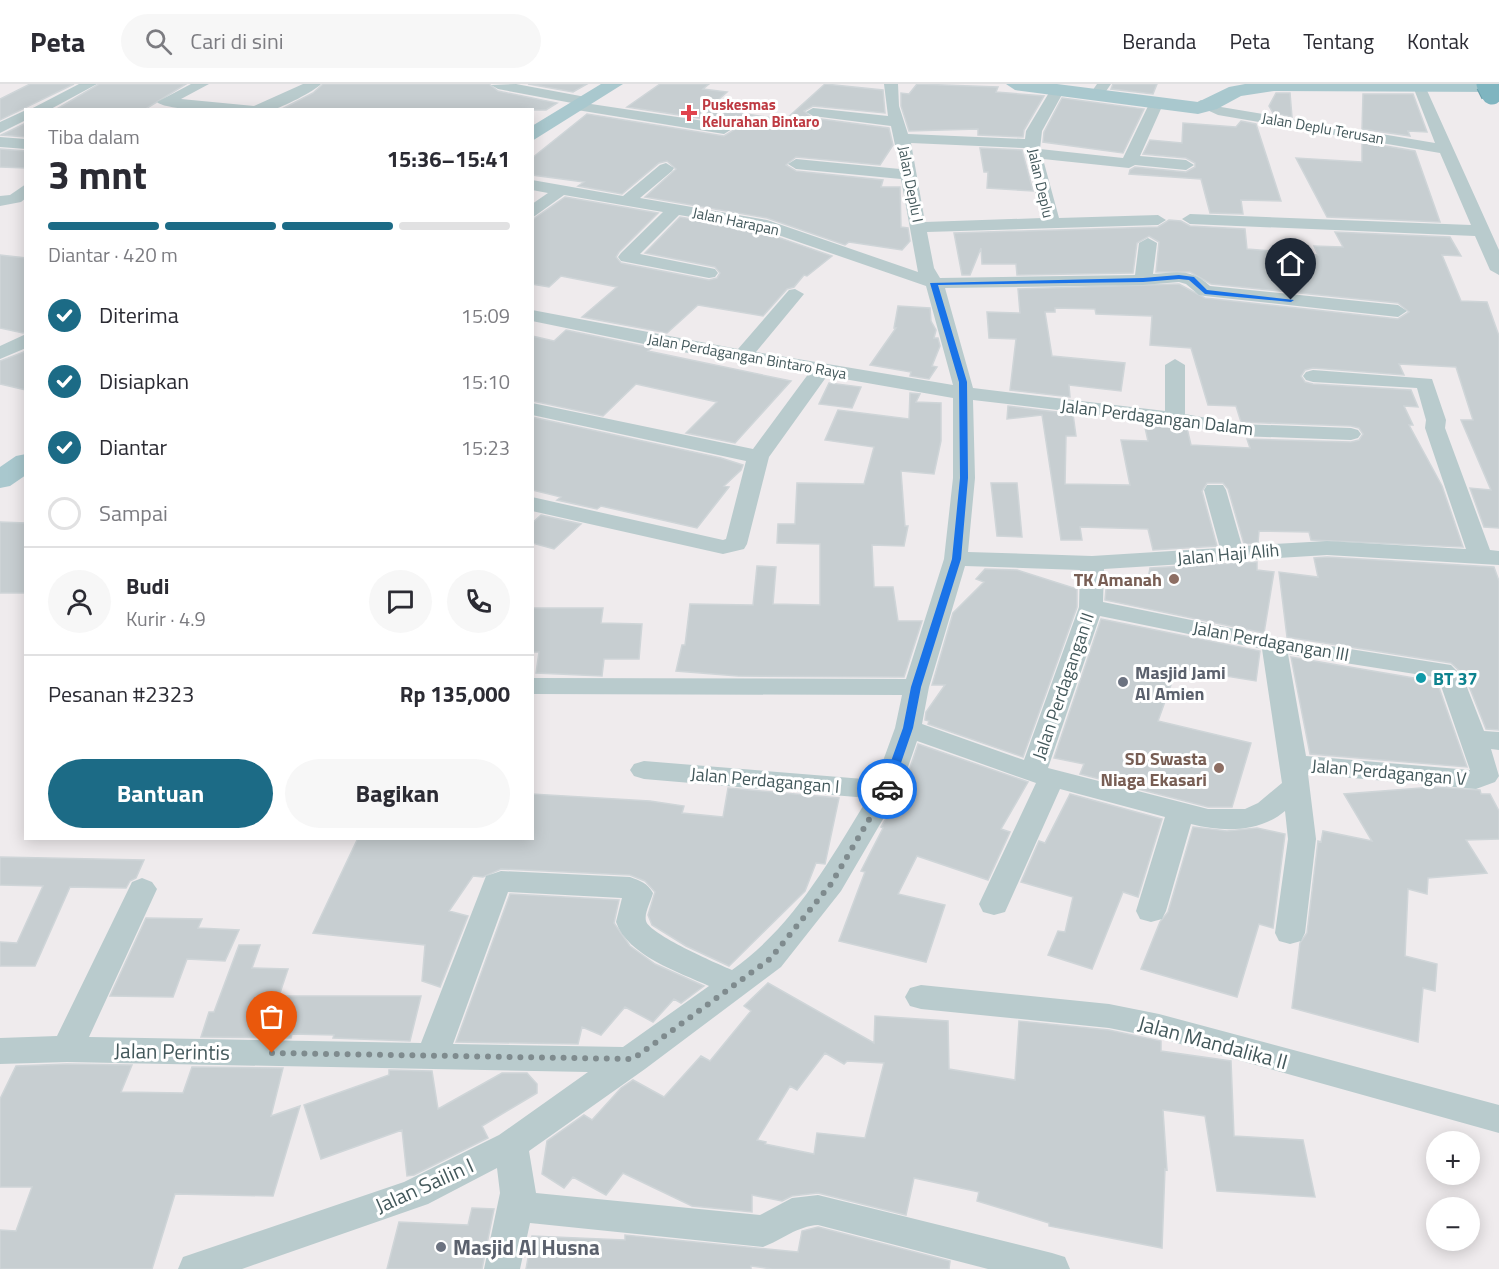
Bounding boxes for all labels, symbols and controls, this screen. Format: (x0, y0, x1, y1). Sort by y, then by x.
search box (121, 14, 541, 68)
text: Peta (30, 20, 85, 63)
text: Cari di sini (190, 24, 284, 58)
icon: search (142, 25, 175, 58)
text: Beranda (1122, 25, 1196, 57)
text: Peta (1229, 25, 1270, 57)
text: Tentang (1303, 25, 1374, 57)
text: Kontak (1407, 25, 1469, 57)
place label: Puskesmas Kelurahan Bintaro (702, 93, 819, 133)
marker: Puskesmas Kelurahan Bintaro (680, 104, 698, 122)
street label: Jalan Deplu Terusan (1260, 106, 1386, 150)
text: Tiba dalam (48, 121, 140, 152)
text: 15:36–15:41 (387, 142, 510, 176)
street label: Jalan Deplu I (892, 144, 930, 224)
text: 3 mnt (48, 145, 147, 204)
street label: Jalan Deplu (1022, 146, 1060, 220)
street label: Jalan Harapan (691, 201, 781, 241)
pin (1265, 238, 1316, 300)
text: Diantar · 420 m (48, 239, 178, 270)
icon: home (1274, 247, 1307, 280)
text: Diterima (99, 298, 179, 332)
icon: check (48, 299, 81, 332)
text: 15:09 (461, 300, 510, 331)
street label: Jalan Perdagangan Bintaro Raya (646, 327, 849, 385)
text: Disiapkan (99, 364, 189, 398)
icon: check (48, 365, 81, 398)
text: 15:10 (461, 366, 510, 397)
street label: Jalan Perdagangan Dalam (1059, 392, 1255, 442)
text: Diantar (99, 430, 167, 464)
icon: check (48, 431, 81, 464)
text: 15:23 (461, 432, 510, 463)
text: Sampai (99, 496, 168, 530)
street label: Jalan Haji Alih (1176, 536, 1280, 572)
place label: TK Amanah (1074, 566, 1162, 593)
text: Budi (126, 569, 169, 603)
button: person (48, 570, 111, 633)
button: chat (369, 570, 432, 633)
button: phone (447, 570, 510, 633)
marker: TK Amanah (1167, 572, 1181, 586)
text: Kurir · 4.9 (126, 603, 206, 634)
street label: Jalan Perdagangan II (1025, 609, 1101, 763)
street label: Jalan Perdagangan III (1191, 614, 1351, 668)
place label: Masjid Jami Al Amien (1135, 659, 1226, 707)
place label: BT 37 (1433, 665, 1478, 692)
marker: BT 37 (1414, 671, 1428, 685)
marker: Masjid Jami Al Amien (1116, 675, 1130, 689)
text: Pesanan #2323 (48, 677, 194, 711)
text: Rp 135,000 (400, 677, 510, 711)
place label: SD Swasta Niaga Ekasari (1100, 745, 1207, 793)
street label: Jalan Perdagangan V (1310, 752, 1468, 792)
button: Bantuan (48, 759, 273, 828)
button: Bagikan (285, 759, 510, 828)
courier (857, 759, 917, 819)
street label: Jalan Perdagangan I (689, 760, 841, 800)
marker: SD Swasta Niaga Ekasari (1212, 761, 1226, 775)
icon: car (871, 773, 904, 806)
pin (246, 991, 297, 1053)
icon: bag (255, 1000, 288, 1033)
street label: Jalan Mandalika II (1135, 1007, 1291, 1077)
street label: Jalan Perintis (114, 1034, 230, 1068)
map controls (1426, 1131, 1480, 1251)
button: + (1426, 1131, 1480, 1185)
street label: Jalan Sailin I (370, 1149, 478, 1221)
button: − (1426, 1197, 1480, 1251)
place label: Masjid Al Husna (453, 1231, 600, 1263)
marker: Masjid Al Husna (434, 1240, 448, 1254)

